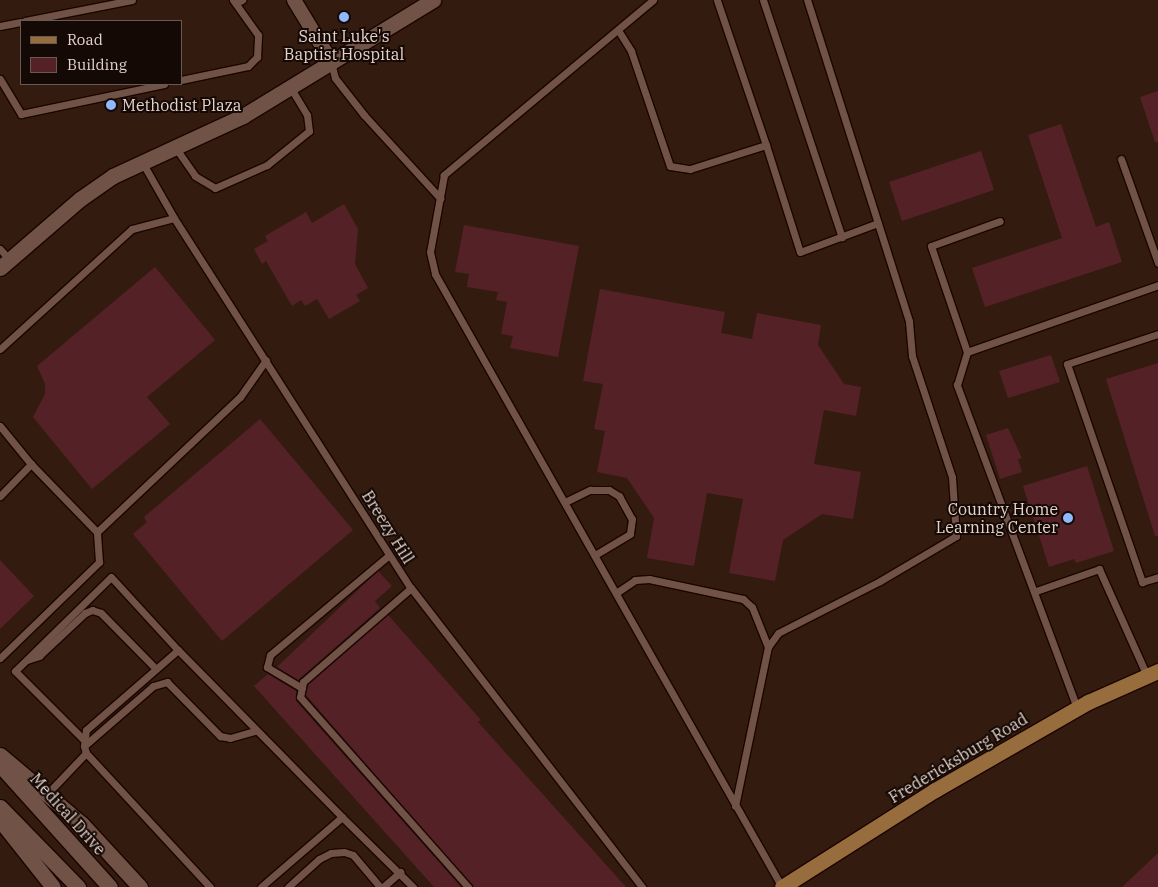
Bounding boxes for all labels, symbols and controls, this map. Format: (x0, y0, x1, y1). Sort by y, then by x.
marker: Saint Luke's Baptist Hospital (337, 10, 351, 24)
legend (20, 20, 182, 85)
place label: Saint Luke's Baptist Hospital (284, 26, 404, 64)
text: Road (67, 30, 103, 49)
text: Building (67, 55, 127, 74)
place label: Methodist Plaza (122, 95, 242, 115)
marker: Methodist Plaza (104, 98, 118, 112)
street label: Breezy Hill (358, 487, 418, 567)
place label: Country Home Learning Center (936, 499, 1058, 537)
marker: Country Home Learning Center (1062, 512, 1074, 524)
street label: Fredericksburg Road (885, 709, 1031, 807)
street label: Medical Drive (26, 769, 110, 859)

